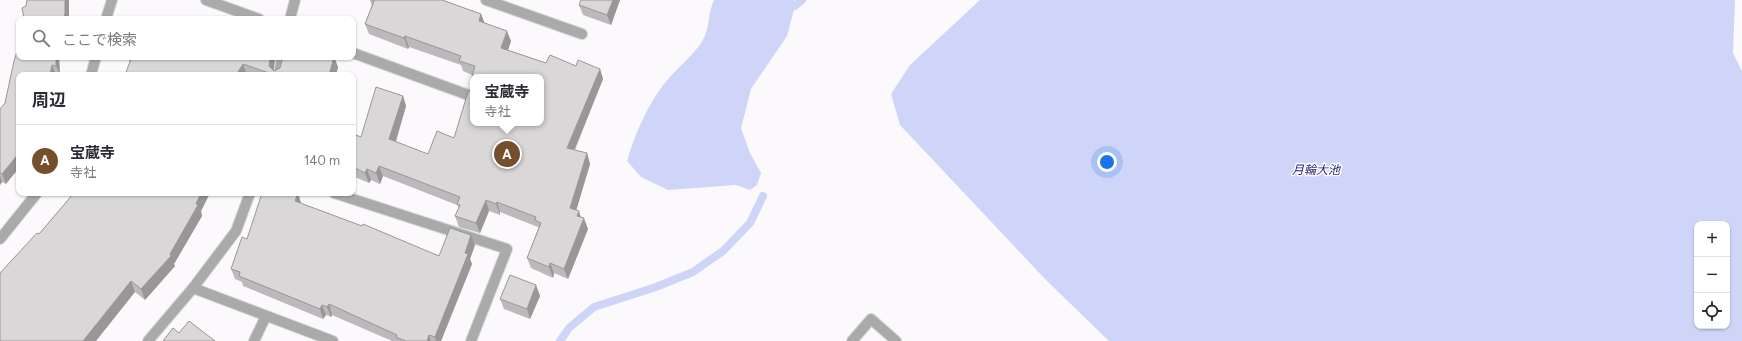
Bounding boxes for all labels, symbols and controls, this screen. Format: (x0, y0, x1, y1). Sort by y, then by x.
search box (16, 16, 356, 60)
icon: search (30, 27, 52, 49)
text: ここで検索 (62, 31, 137, 49)
popup (470, 74, 544, 126)
text: 宝蔵寺 (484, 83, 530, 101)
text: 周辺 (32, 90, 66, 110)
text: 寺社 (484, 104, 511, 119)
pin: A (494, 139, 520, 169)
text: 宝蔵寺 (70, 144, 115, 162)
your location (1097, 152, 1117, 172)
text: A (40, 153, 50, 168)
text: 140 m (304, 153, 340, 168)
water label: 月輪大池 (1292, 163, 1341, 177)
text: 寺社 (70, 165, 96, 180)
map controls (1694, 221, 1730, 329)
button: + (1694, 221, 1730, 257)
button: − (1694, 257, 1730, 293)
button: locate (1694, 293, 1730, 329)

